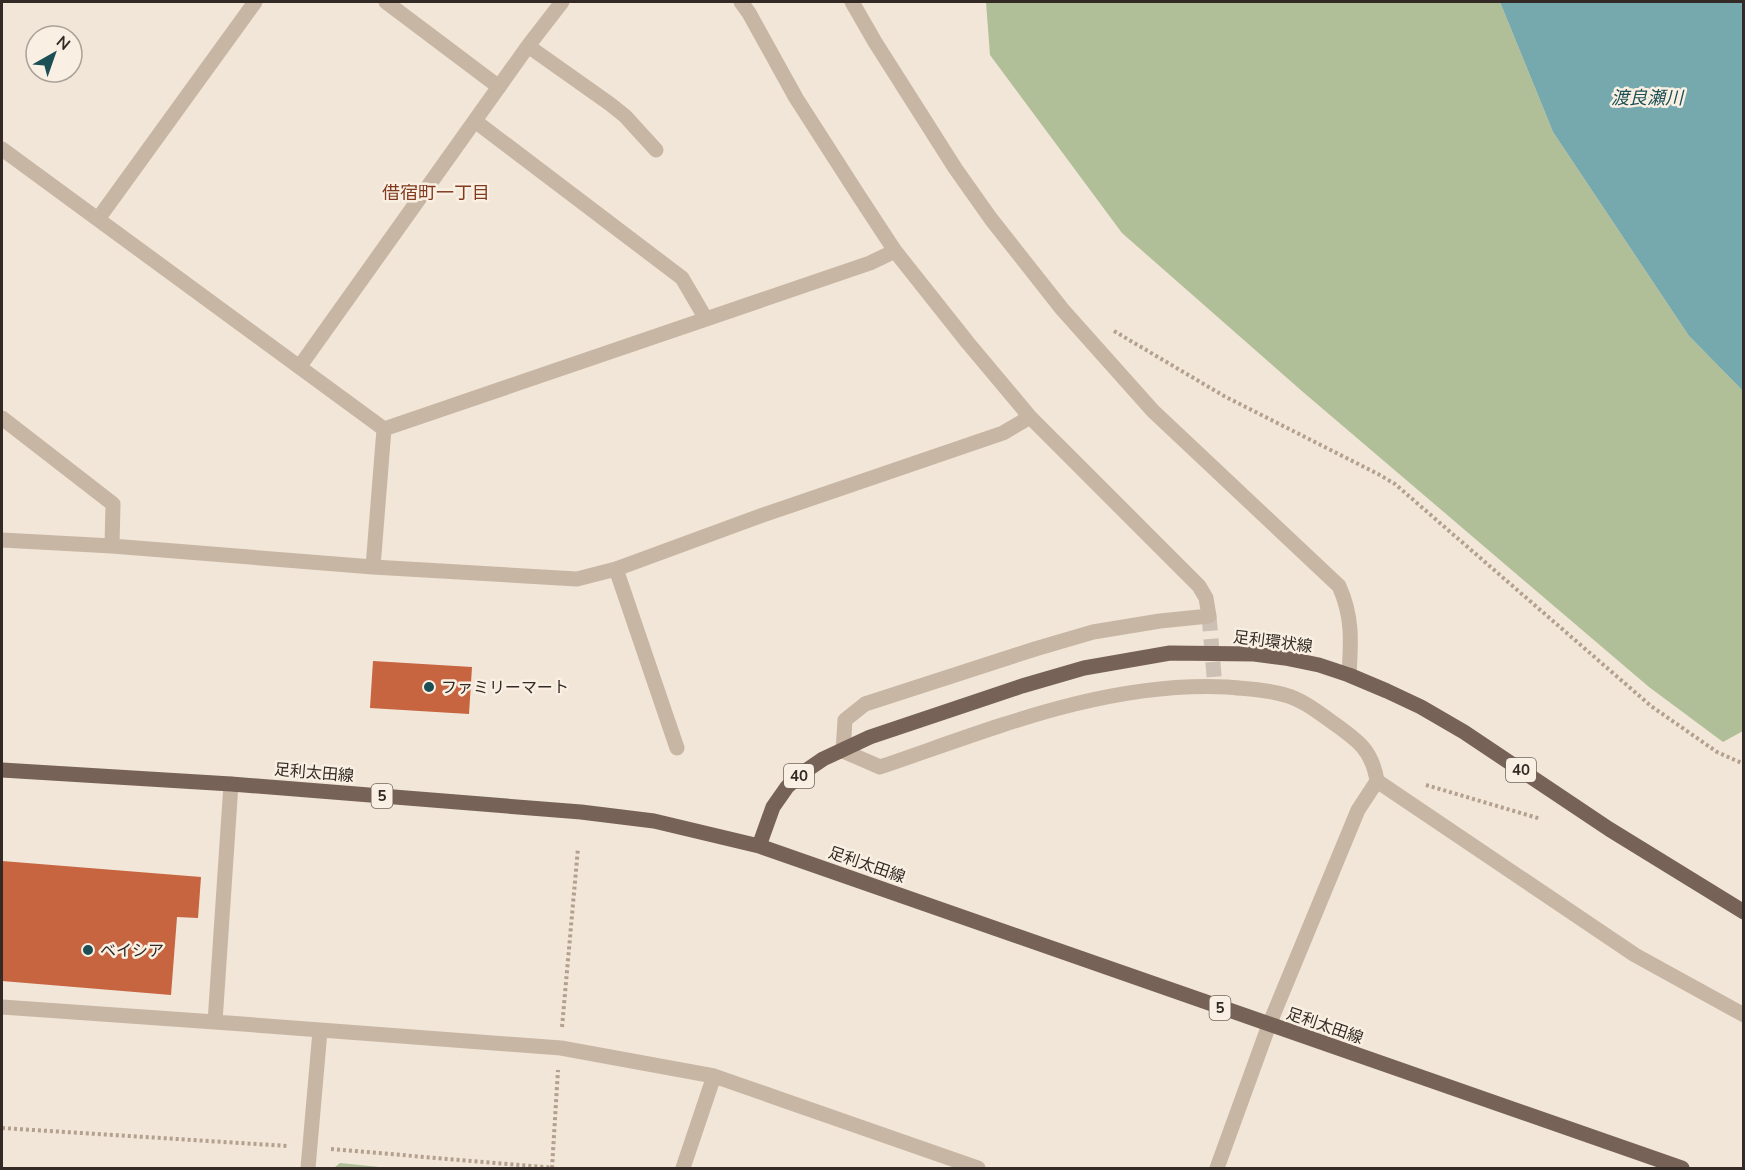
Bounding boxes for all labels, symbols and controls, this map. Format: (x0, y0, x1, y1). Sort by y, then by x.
north arrow (24, 24, 84, 84)
text: N (51, 31, 75, 56)
water label: 渡良瀬川 (1611, 86, 1685, 110)
district label: 借宿町一丁目 (382, 181, 490, 205)
street label: 足利環状線 (1232, 626, 1314, 658)
place label: ファミリーマート (441, 677, 569, 699)
marker: ファミリーマート (422, 680, 436, 694)
road number: 40 (1506, 758, 1536, 782)
street label: 足利太田線 (273, 759, 355, 787)
road number: 40 (784, 764, 814, 788)
road number: 5 (372, 784, 392, 808)
street label: 足利太田線 (825, 842, 908, 888)
place label: ベイシア (100, 940, 164, 962)
marker: ベイシア (81, 943, 95, 957)
road number: 5 (1210, 996, 1230, 1020)
street label: 足利太田線 (1283, 1003, 1366, 1049)

